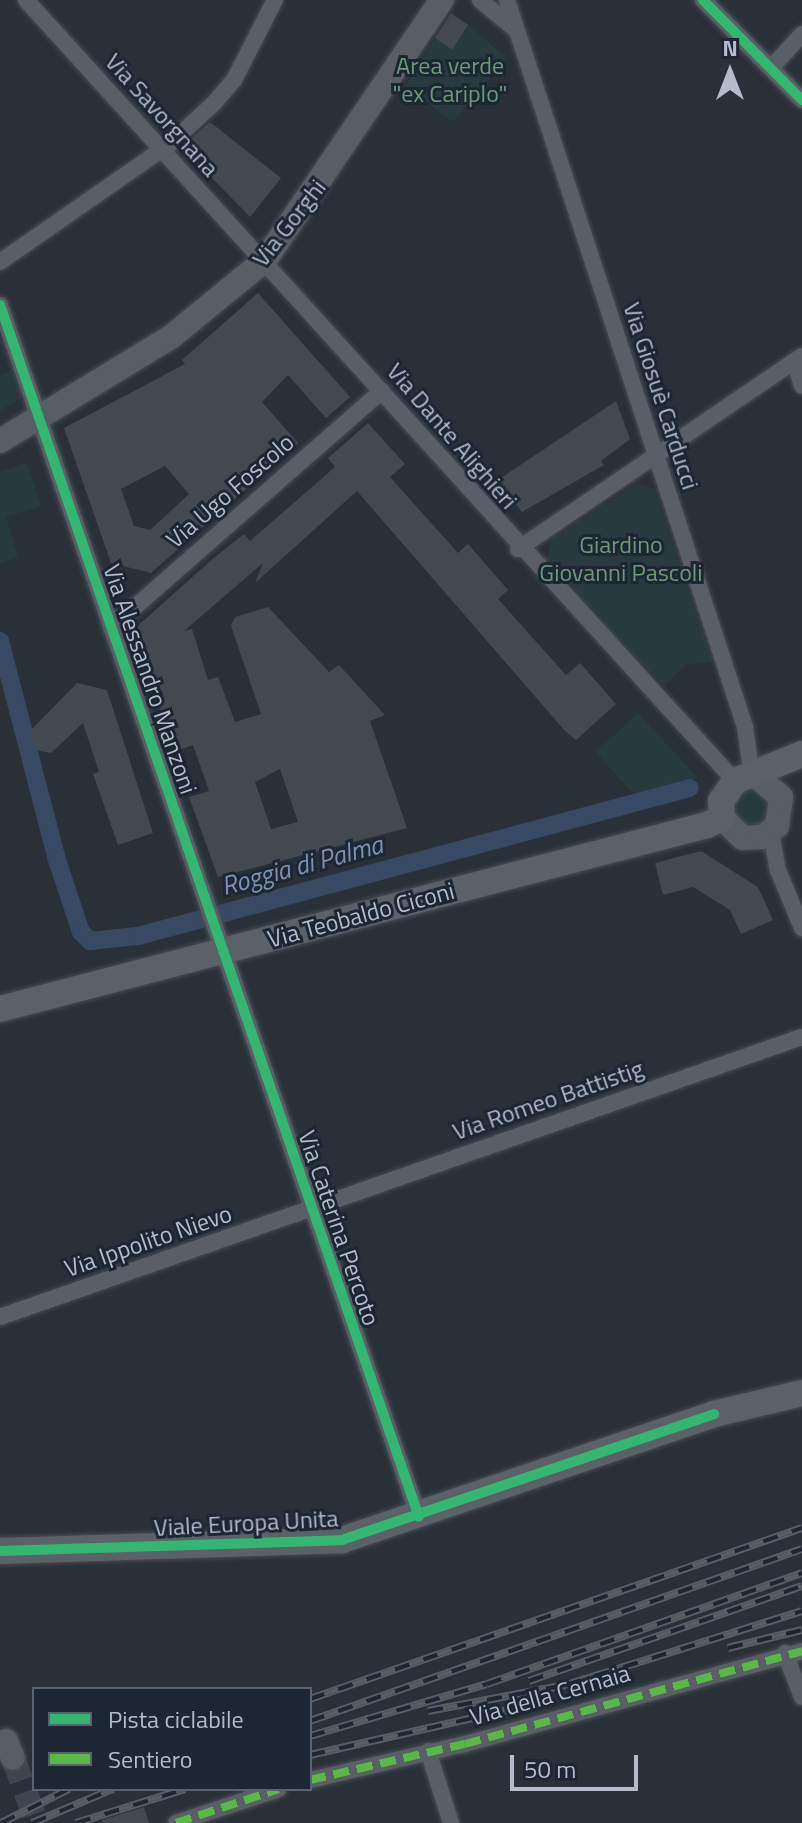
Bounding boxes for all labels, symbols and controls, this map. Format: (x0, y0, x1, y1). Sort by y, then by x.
text: N (722, 31, 738, 65)
north arrow (690, 32, 770, 112)
street label: Via Savorgnana (99, 47, 225, 183)
park label: Area verde "ex Cariplo" (393, 52, 507, 108)
street label: Via Gorghi (246, 174, 332, 272)
street label: Via Giosuè Carducci (617, 299, 705, 493)
street label: Via Dante Alighieri (381, 357, 523, 515)
street label: Via Ugo Foscolo (160, 428, 300, 554)
park label: Giardino Giovanni Pascoli (539, 531, 703, 587)
street label: Via Alessandro Manzoni (97, 560, 203, 798)
water label: Roggia di Palma (218, 828, 386, 902)
street label: Via Teobaldo Ciconi (265, 876, 457, 954)
street label: Via Romeo Battistig (449, 1054, 647, 1146)
street label: Via Caterina Percoto (292, 1127, 386, 1329)
street label: Via Ippolito Nievo (61, 1199, 235, 1283)
street label: Viale Europa Unita (153, 1504, 339, 1542)
street label: Via della Cernaia (467, 1658, 633, 1732)
legend (32, 1687, 312, 1791)
text: Pista ciclabile (108, 1701, 244, 1737)
scale bar (514, 1739, 642, 1789)
text: Sentiero (108, 1741, 192, 1777)
text: 50 m (524, 1751, 576, 1787)

